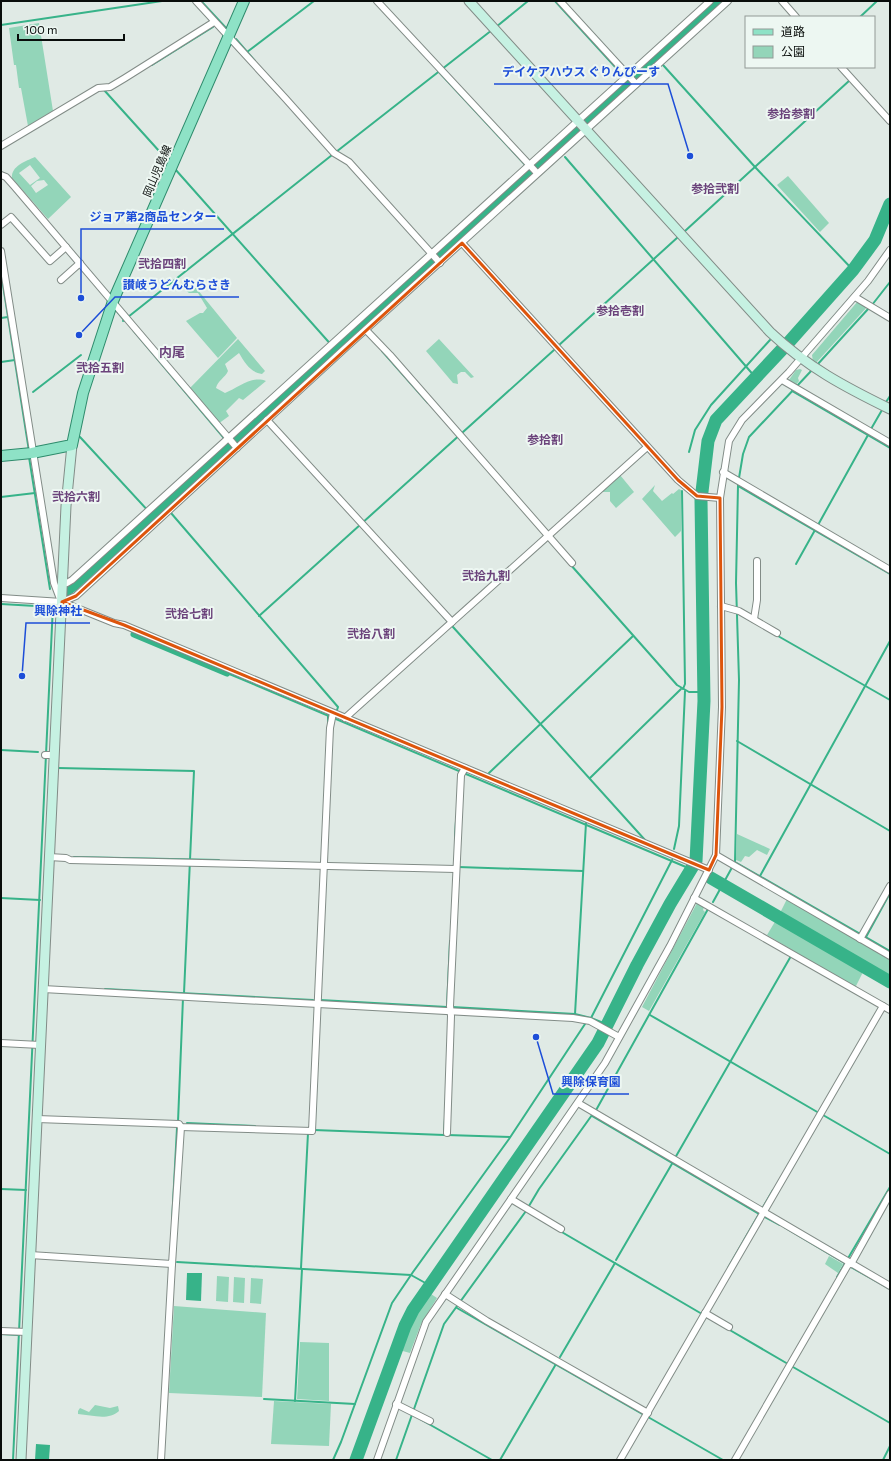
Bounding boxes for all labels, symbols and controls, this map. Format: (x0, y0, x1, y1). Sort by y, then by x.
scale bar (18, 16, 124, 42)
legend (745, 16, 875, 68)
text: 100 m (24, 22, 58, 36)
text: 道路 (781, 24, 805, 38)
text: 公園 (781, 44, 805, 58)
callout: デイケアハウス ぐりんぴーす (494, 60, 668, 84)
text: デイケアハウス ぐりんぴーす (502, 64, 660, 78)
district label: 参拾参割 (767, 106, 815, 120)
street label: 岡山児島線 (140, 143, 173, 199)
district label: 参拾弐割 (691, 181, 739, 195)
callout: ジョア第2商品センター (81, 205, 224, 229)
text: ジョア第2商品センター (90, 209, 216, 223)
district label: 弐拾四割 (138, 256, 186, 270)
callout: 讃岐うどんむらさき (115, 273, 239, 297)
text: 讃岐うどんむらさき (123, 277, 231, 291)
district label: 参拾壱割 (596, 303, 644, 317)
district label: 内尾 (159, 344, 185, 360)
district label: 弐拾五割 (76, 360, 124, 374)
district label: 参拾割 (527, 432, 563, 446)
district label: 弐拾六割 (52, 489, 100, 503)
district label: 弐拾九割 (462, 568, 510, 582)
callout: 興除神社 (26, 599, 90, 623)
text: 興除神社 (34, 603, 82, 617)
district label: 弐拾七割 (165, 606, 213, 620)
district label: 弐拾八割 (347, 626, 395, 640)
callout: 興除保育園 (553, 1070, 629, 1094)
text: 興除保育園 (561, 1074, 621, 1088)

